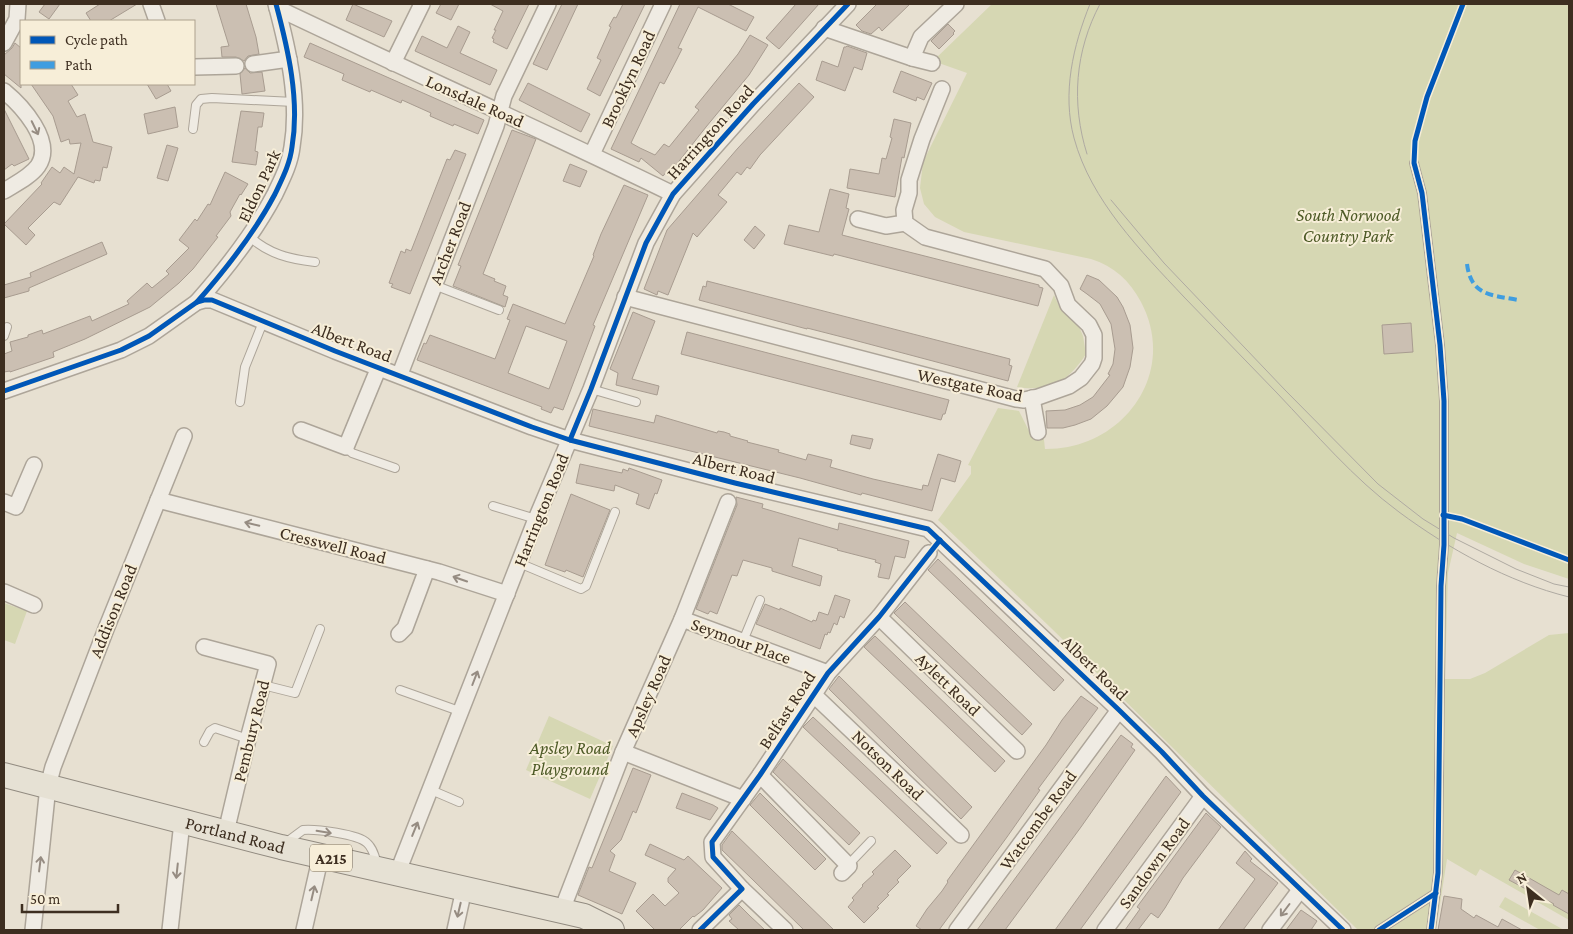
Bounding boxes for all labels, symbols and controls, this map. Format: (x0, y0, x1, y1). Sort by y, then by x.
legend (20, 20, 195, 85)
street label: Brooklyn Road (597, 27, 659, 131)
text: Cycle path (65, 32, 128, 49)
text: Path (65, 57, 92, 73)
street label: Lonsdale Road (423, 71, 527, 132)
street label: Harrington Road (662, 80, 758, 183)
one-way arrow (30, 120, 40, 135)
street label: Eldon Park (233, 146, 285, 226)
street label: Archer Road (425, 198, 475, 287)
park label: South Norwood Country Park (1296, 205, 1400, 246)
street label: Albert Road (309, 318, 395, 367)
street label: Westgate Road (916, 364, 1025, 406)
street label: Albert Road (691, 448, 778, 488)
street label: Harrington Road (509, 450, 573, 570)
one-way arrow (245, 519, 261, 529)
street label: Cresswell Road (278, 522, 389, 568)
street label: Addison Road (85, 561, 141, 661)
one-way arrow (453, 574, 469, 583)
street label: Seymour Place (688, 614, 794, 668)
street label: Albert Road (1058, 632, 1133, 705)
street label: Aylett Road (911, 648, 985, 720)
street label: Apsley Road (621, 651, 675, 740)
street label: Belfast Road (754, 667, 820, 753)
one-way arrow (471, 671, 480, 686)
street label: Pembury Road (229, 677, 273, 784)
street label: Notson Road (848, 726, 928, 805)
park label: Apsley Road Playground (529, 738, 611, 779)
street label: Watcombe Road (995, 766, 1081, 873)
street label: Portland Road (183, 813, 288, 858)
street label: Sandown Road (1114, 813, 1194, 912)
one-way arrow (411, 822, 420, 837)
one-way arrow (315, 827, 331, 837)
road number: A215 (310, 844, 352, 871)
one-way arrow (35, 857, 45, 873)
one-way arrow (172, 862, 182, 878)
north arrow (1503, 864, 1553, 914)
text: N (1513, 868, 1530, 887)
scale bar (22, 882, 119, 914)
one-way arrow (309, 885, 318, 901)
text: 50 m (30, 891, 60, 907)
one-way arrow (454, 901, 463, 917)
one-way arrow (1280, 903, 1290, 917)

